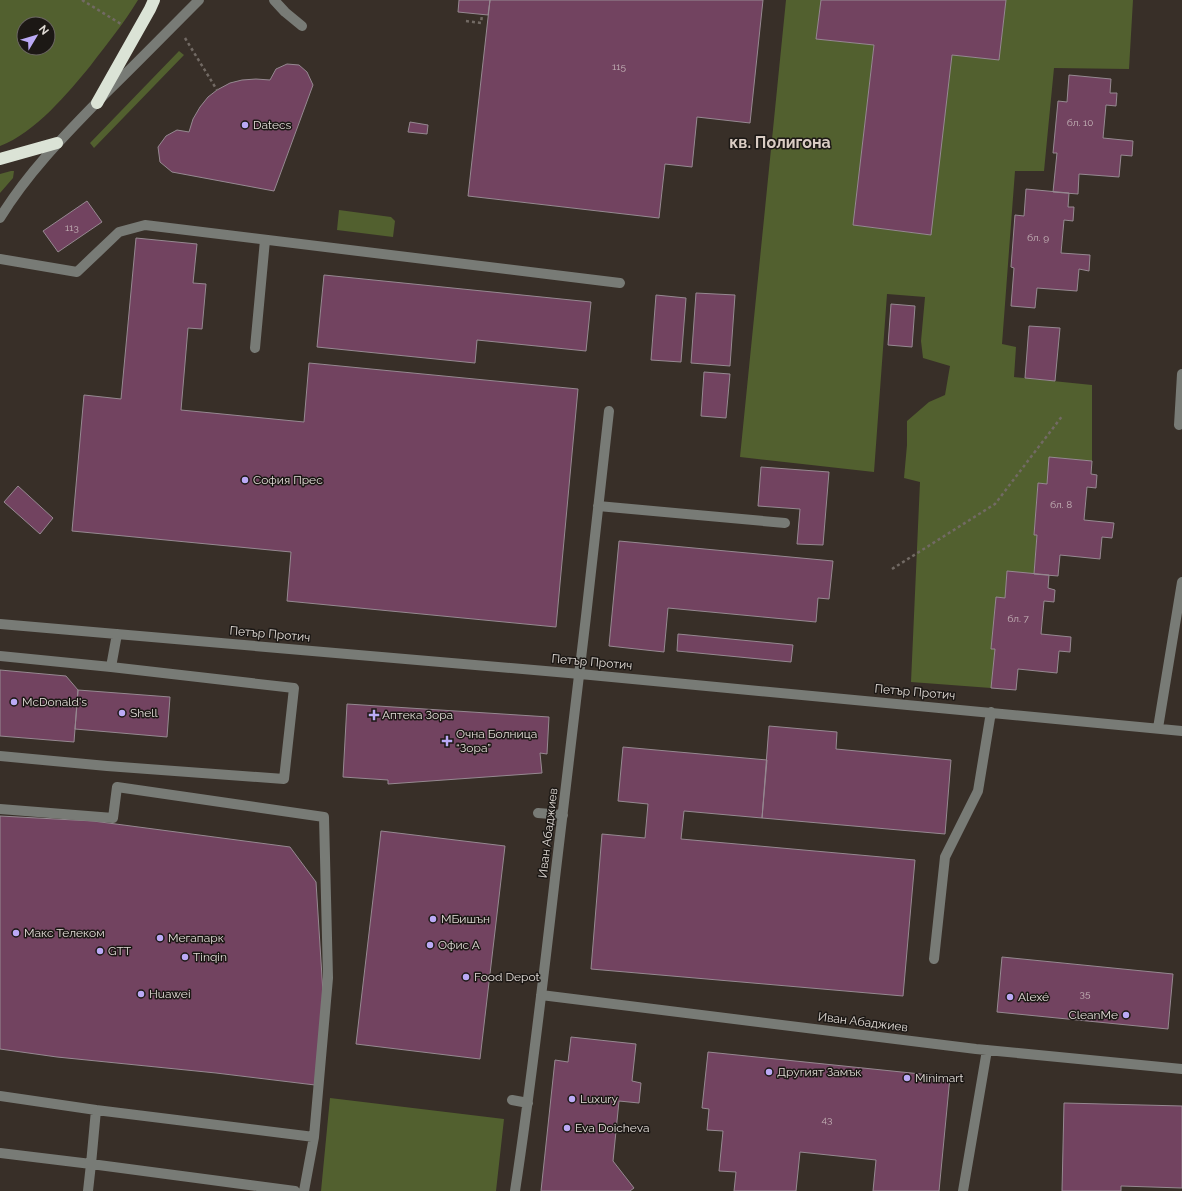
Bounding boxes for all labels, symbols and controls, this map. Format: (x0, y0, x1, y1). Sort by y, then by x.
north arrow (16, 16, 56, 56)
text: N (36, 23, 51, 37)
house number: 115 (612, 61, 627, 72)
house number: бл. 10 (1067, 117, 1093, 128)
place label: Datecs (253, 118, 292, 132)
marker: Datecs (240, 120, 250, 130)
district label: кв. Полигона (729, 133, 831, 152)
house number: 113 (65, 222, 79, 233)
house number: бл. 9 (1027, 232, 1049, 243)
place label: София Прес (253, 473, 323, 487)
marker: София Прес (240, 475, 250, 485)
house number: бл. 8 (1050, 499, 1072, 510)
house number: бл. 7 (1007, 613, 1029, 624)
street label: Петър Протич (229, 623, 311, 645)
street label: Петър Протич (551, 651, 633, 673)
street label: Петър Протич (874, 681, 956, 703)
place label: McDonald's (22, 695, 87, 709)
marker: McDonald's (9, 697, 19, 707)
place label: Shell (130, 706, 159, 720)
marker: Shell (117, 708, 127, 718)
place label: Аптека Зора (382, 708, 453, 722)
marker: Аптека Зора (369, 710, 379, 720)
place label: Очна Болница “Зора” (456, 727, 537, 755)
marker: Очна Болница “Зора” (441, 735, 453, 747)
street label: Иван Абаджиев (536, 787, 560, 879)
place label: МБишън (441, 912, 490, 926)
marker: МБишън (428, 914, 438, 924)
place label: Макс Телеком (24, 926, 105, 940)
marker: Макс Телеком (11, 928, 21, 938)
place label: Мегапарк (168, 931, 224, 945)
marker: Мегапарк (155, 933, 165, 943)
place label: Офис А (438, 938, 480, 952)
marker: Офис А (425, 940, 435, 950)
place label: GTT (108, 944, 132, 958)
marker: GTT (95, 946, 105, 956)
place label: Tinqin (193, 950, 227, 964)
marker: Tinqin (180, 952, 190, 962)
place label: Food Depot (474, 970, 540, 984)
marker: Food Depot (461, 972, 471, 982)
place label: Huawei (149, 987, 191, 1001)
house number: 35 (1080, 988, 1091, 999)
marker: Huawei (136, 989, 146, 999)
place label: Alexé (1018, 990, 1049, 1004)
marker: Alexé (1005, 992, 1015, 1002)
place label: CleanMe (1068, 1008, 1118, 1022)
street label: Иван Абаджиев (817, 1010, 909, 1034)
marker: CleanMe (1121, 1010, 1131, 1020)
place label: Другият Замък (777, 1065, 861, 1079)
marker: Другият Замък (764, 1067, 774, 1077)
place label: Minimart (915, 1071, 964, 1085)
marker: Minimart (902, 1073, 912, 1083)
place label: Luxury (580, 1092, 618, 1106)
marker: Luxury (567, 1094, 577, 1104)
house number: 43 (822, 1114, 832, 1125)
place label: Eva Doicheva (575, 1121, 650, 1135)
marker: Eva Doicheva (562, 1123, 572, 1133)

